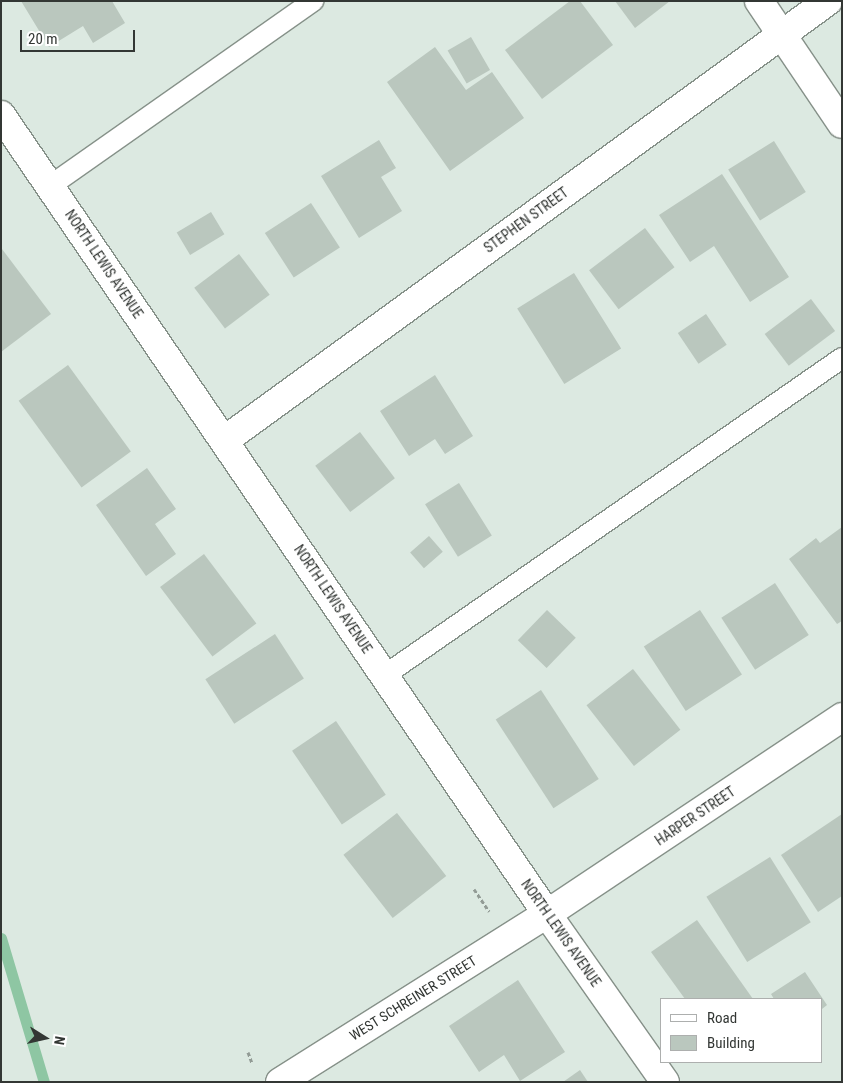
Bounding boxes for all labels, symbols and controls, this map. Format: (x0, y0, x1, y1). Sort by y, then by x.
scale bar (22, 20, 138, 52)
text: 20 m (28, 30, 58, 48)
street label: STEPHEN STREET (481, 184, 571, 256)
street label: NORTH LEWIS AVENUE (61, 207, 147, 321)
street label: NORTH LEWIS AVENUE (290, 542, 376, 656)
street label: HARPER STREET (652, 783, 738, 849)
street label: NORTH LEWIS AVENUE (518, 876, 604, 990)
street label: WEST SCHREINER STREET (346, 952, 480, 1044)
legend (660, 998, 823, 1063)
text: Road (707, 1009, 737, 1027)
north arrow (20, 1013, 70, 1063)
text: Building (707, 1034, 755, 1052)
text: N (51, 1035, 68, 1046)

